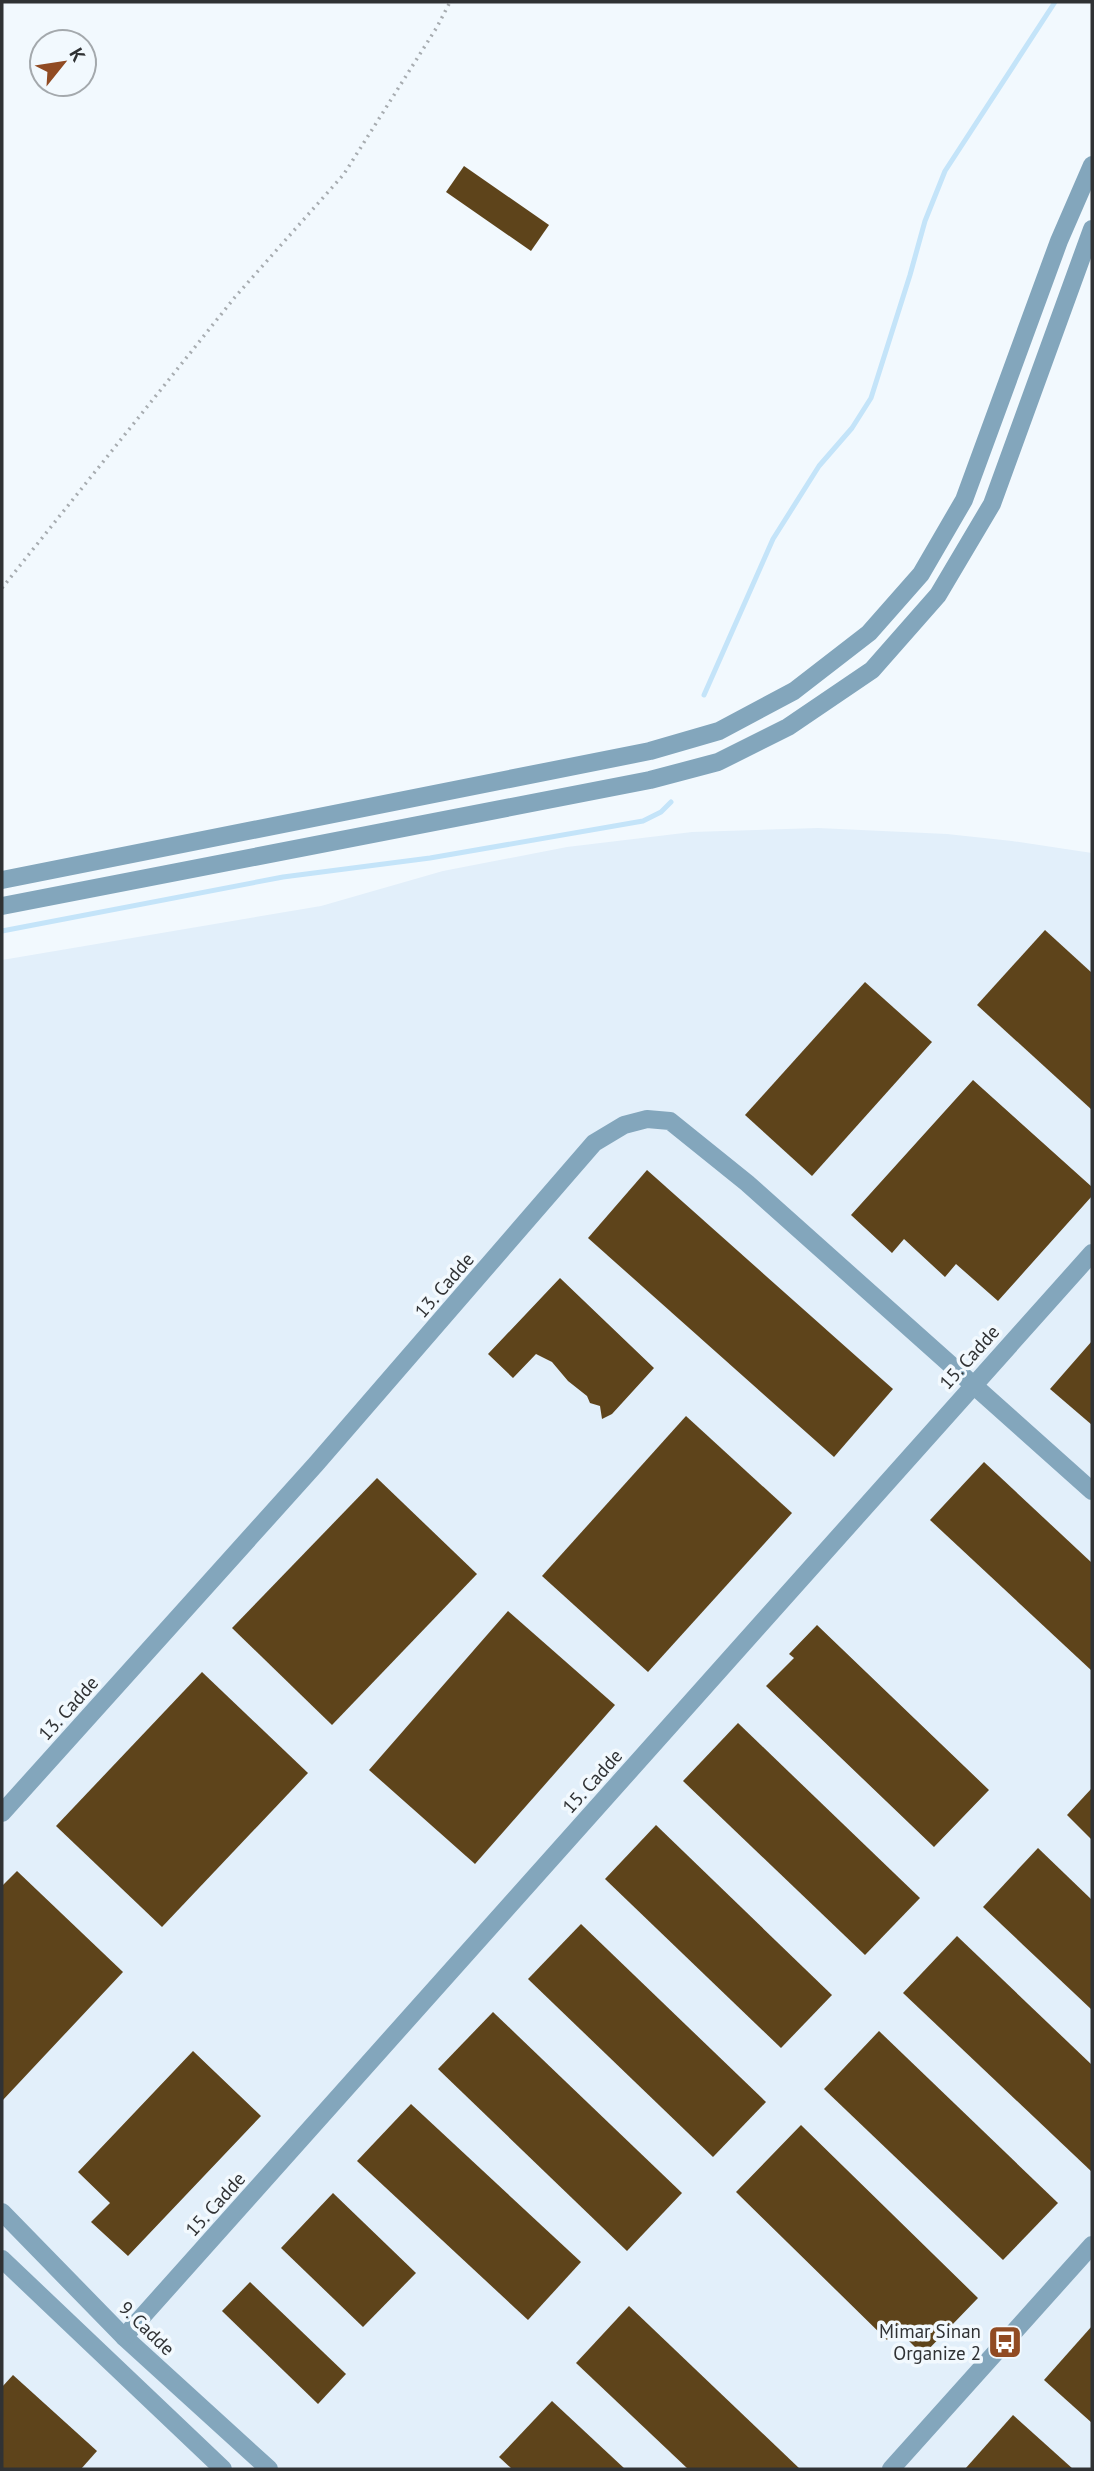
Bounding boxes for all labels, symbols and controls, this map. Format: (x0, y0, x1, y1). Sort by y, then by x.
north arrow (28, 28, 98, 98)
text: K (64, 43, 91, 66)
street label: 13. Cadde (409, 1248, 479, 1322)
street label: 15. Cadde (934, 1320, 1004, 1394)
street label: 13. Cadde (33, 1671, 103, 1745)
street label: 15. Cadde (557, 1744, 627, 1818)
street label: 15. Cadde (180, 2167, 250, 2241)
street label: 9. Cadde (114, 2296, 180, 2360)
place label: Mimar Sinan Organize 2 (879, 2319, 981, 2365)
bus stop icon: Mimar Sinan Organize 2 (986, 2323, 1024, 2361)

